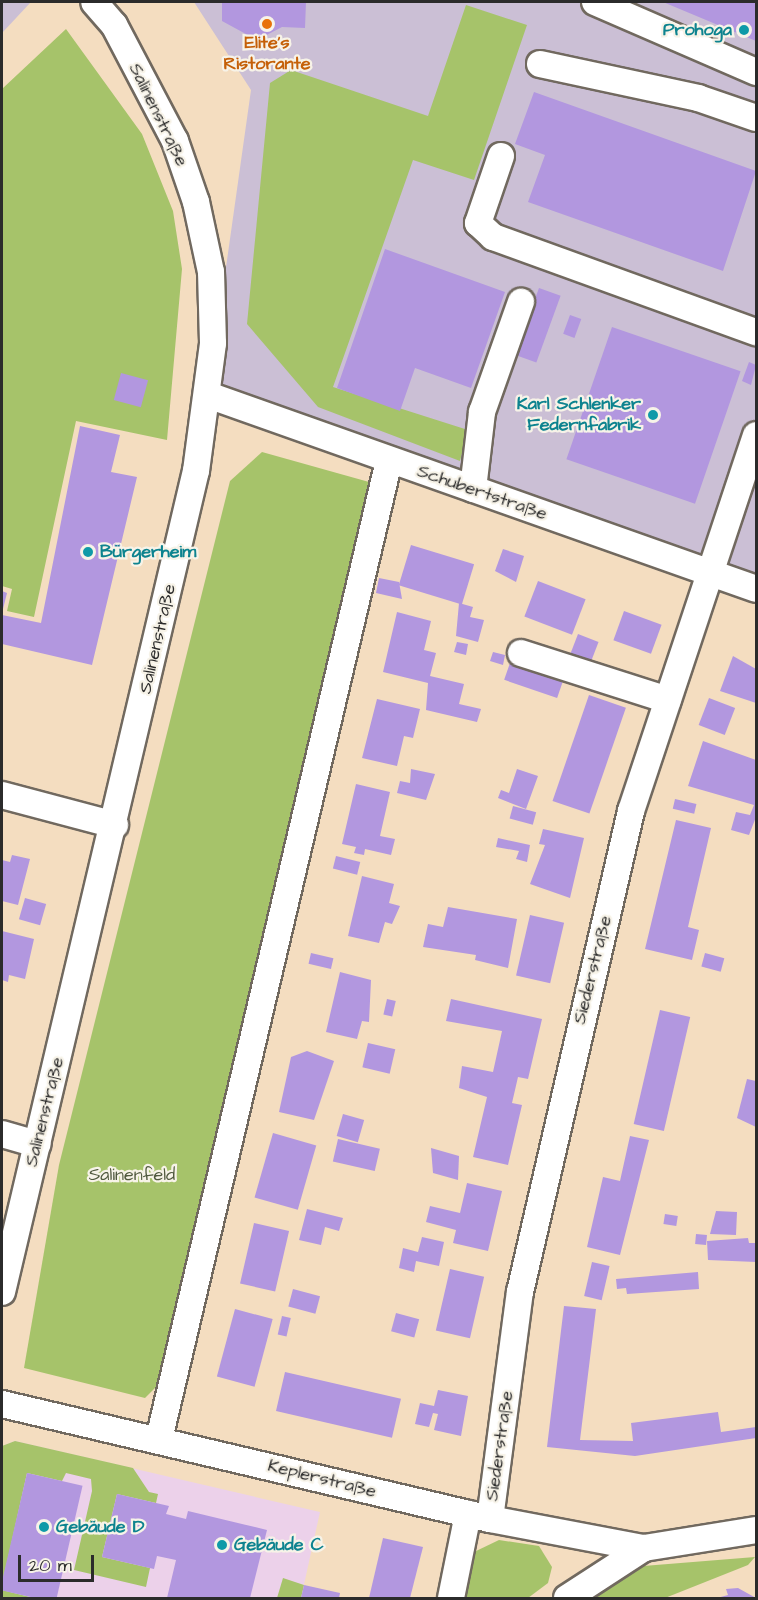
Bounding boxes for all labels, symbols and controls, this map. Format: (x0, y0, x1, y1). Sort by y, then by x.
marker: Elite's Ristorante (260, 17, 274, 31)
place label: Prohoga (663, 19, 732, 41)
marker: Prohoga (737, 23, 751, 37)
place label: Elite's Ristorante (223, 33, 311, 76)
street label: Salinenstraße (124, 60, 192, 170)
place label: Karl Schlenker Federnfabrik (517, 394, 641, 436)
marker: Karl Schlenker Federnfabrik (646, 408, 660, 422)
street label: Schubertstraße (414, 461, 550, 525)
place label: Bürgerheim (100, 541, 196, 563)
marker: Bürgerheim (81, 545, 95, 559)
street label: Salinenstraße (135, 582, 181, 696)
street label: Siederstraße (569, 914, 617, 1026)
street label: Salinenstraße (21, 1055, 69, 1169)
park label: Salinenfeld (89, 1164, 175, 1186)
street label: Siederstraße (482, 1390, 518, 1502)
street label: Keplerstraße (265, 1455, 379, 1503)
place label: Gebäude D (56, 1516, 144, 1538)
marker: Gebäude D (37, 1520, 51, 1534)
place label: Gebäude C (234, 1534, 324, 1556)
marker: Gebäude C (215, 1538, 229, 1552)
scale bar (21, 1543, 98, 1581)
text: 20 m (29, 1553, 72, 1578)

